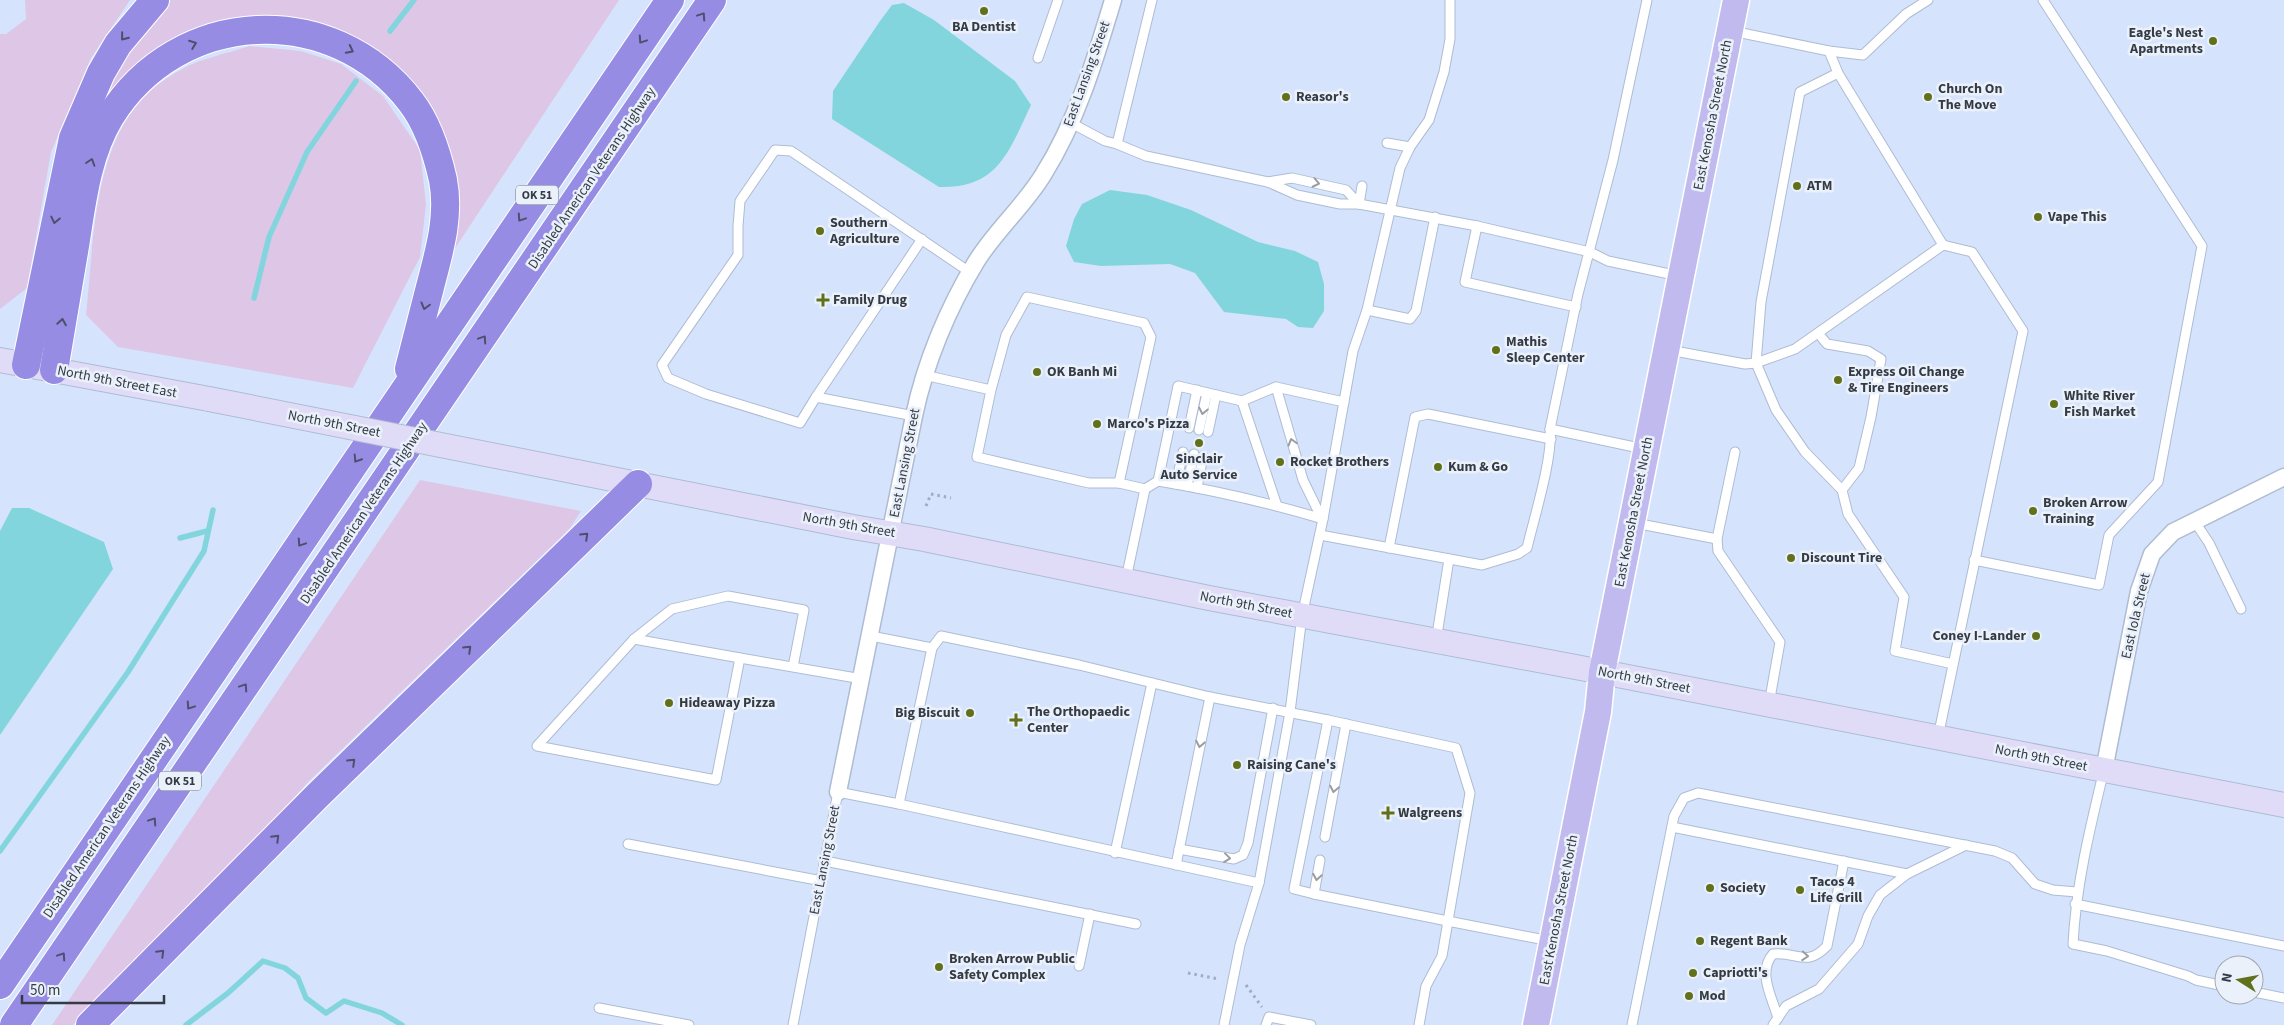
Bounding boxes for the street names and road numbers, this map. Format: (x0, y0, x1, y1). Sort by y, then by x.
street label: East Lansing Street (1059, 18, 1115, 130)
street label: East Kenosha Street North (1689, 38, 1737, 192)
street label: Disabled American Veterans Highway (523, 83, 661, 273)
road number: OK 51 (516, 186, 558, 204)
street label: North 9th Street East (56, 361, 179, 403)
street label: North 9th Street (286, 405, 382, 443)
street label: East Lansing Street (885, 406, 925, 519)
street label: Disabled American Veterans Highway (295, 418, 433, 608)
street label: East Kenosha Street North (1610, 435, 1658, 589)
street label: North 9th Street (801, 507, 897, 543)
street label: East Iola Street (2116, 571, 2156, 661)
street label: North 9th Street (1198, 586, 1294, 624)
street label: North 9th Street (1596, 661, 1692, 699)
street label: Disabled American Veterans Highway (38, 732, 176, 922)
street label: North 9th Street (1993, 739, 2089, 777)
road number: OK 51 (159, 771, 201, 790)
street label: East Lansing Street (805, 803, 845, 916)
street label: East Kenosha Street North (1535, 833, 1583, 987)

